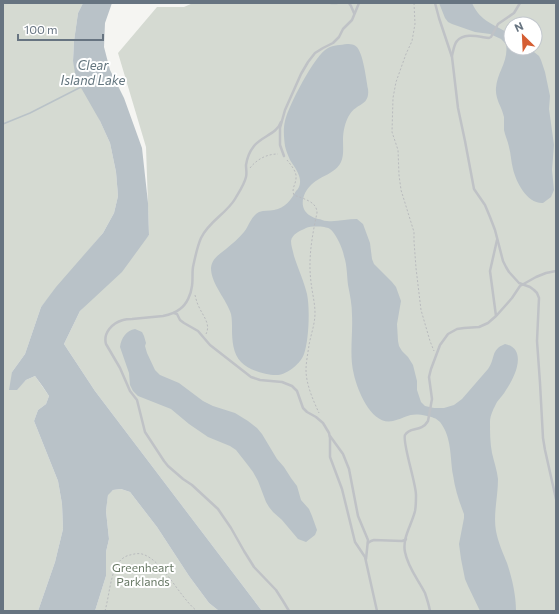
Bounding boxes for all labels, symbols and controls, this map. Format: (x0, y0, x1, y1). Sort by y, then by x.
scale bar (18, 16, 103, 42)
north arrow (503, 16, 543, 56)
text: N (512, 19, 525, 34)
text: 100 m (24, 22, 58, 36)
water label: Clear Island Lake (61, 57, 126, 88)
park label: Greenheart Parklands (112, 560, 174, 588)

